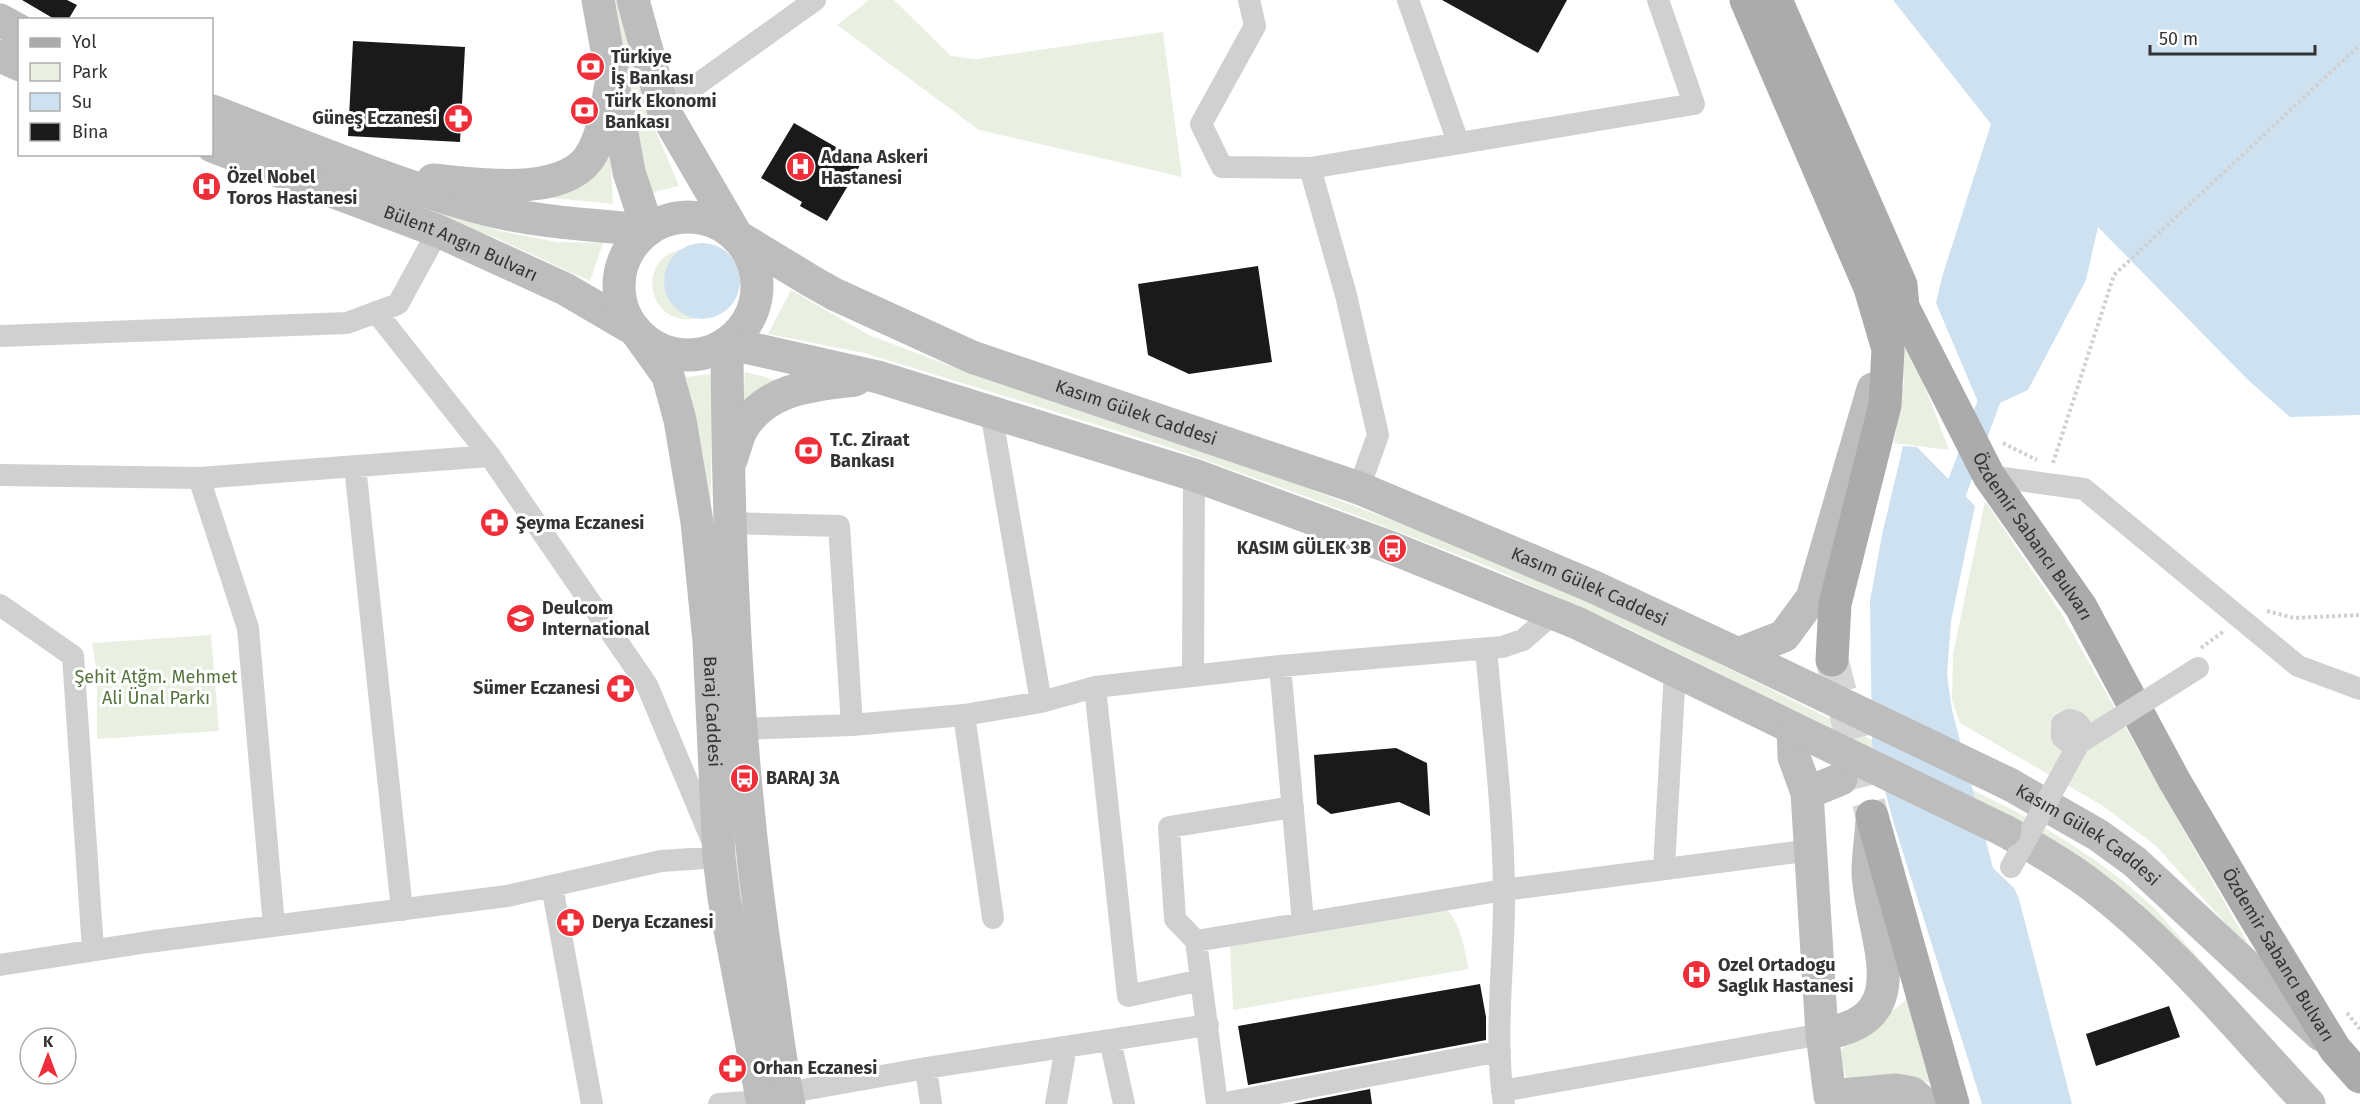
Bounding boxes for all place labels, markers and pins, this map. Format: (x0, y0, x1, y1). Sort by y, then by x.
place label: Türkiye İş Bankası (611, 46, 694, 89)
bank icon: Türkiye İş Bankası (574, 51, 606, 83)
place label: Türk Ekonomi Bankası (605, 90, 717, 133)
bank icon: Türk Ekonomi Bankası (568, 95, 600, 127)
pharmacy icon: Güneş Eczanesi (442, 102, 474, 134)
place label: Güneş Eczanesi (312, 107, 437, 129)
place label: Adana Askeri Hastanesi (820, 146, 928, 189)
hospital icon: Adana Askeri Hastanesi (784, 151, 816, 183)
place label: Özel Nobel Toros Hastanesi (227, 166, 357, 209)
hospital icon: Özel Nobel Toros Hastanesi (190, 171, 222, 203)
place label: T.C. Ziraat Bankası (830, 429, 911, 472)
bank icon: T.C. Ziraat Bankası (793, 434, 825, 466)
pharmacy icon: Şeyma Eczanesi (479, 507, 511, 539)
place label: Şeyma Eczanesi (516, 512, 644, 534)
bus stop icon: KASIM GÜLEK 3B (1376, 532, 1408, 564)
place label: KASIM GÜLEK 3B (1237, 537, 1371, 559)
place label: Deulcom International (542, 597, 650, 640)
school or university icon: Deulcom International (505, 602, 537, 634)
pharmacy icon: Sümer Eczanesi (605, 672, 637, 704)
place label: Sümer Eczanesi (473, 677, 600, 699)
bus stop icon: BARAJ 3A (729, 762, 761, 794)
place label: BARAJ 3A (766, 767, 840, 789)
pharmacy icon: Derya Eczanesi (555, 906, 587, 938)
place label: Derya Eczanesi (592, 911, 714, 933)
place label: Ozel Ortadogu Saglık Hastanesi (1718, 954, 1854, 997)
hospital icon: Ozel Ortadogu Saglık Hastanesi (1681, 959, 1713, 991)
pharmacy icon: Orhan Eczanesi (716, 1052, 748, 1084)
place label: Orhan Eczanesi (753, 1057, 877, 1079)

